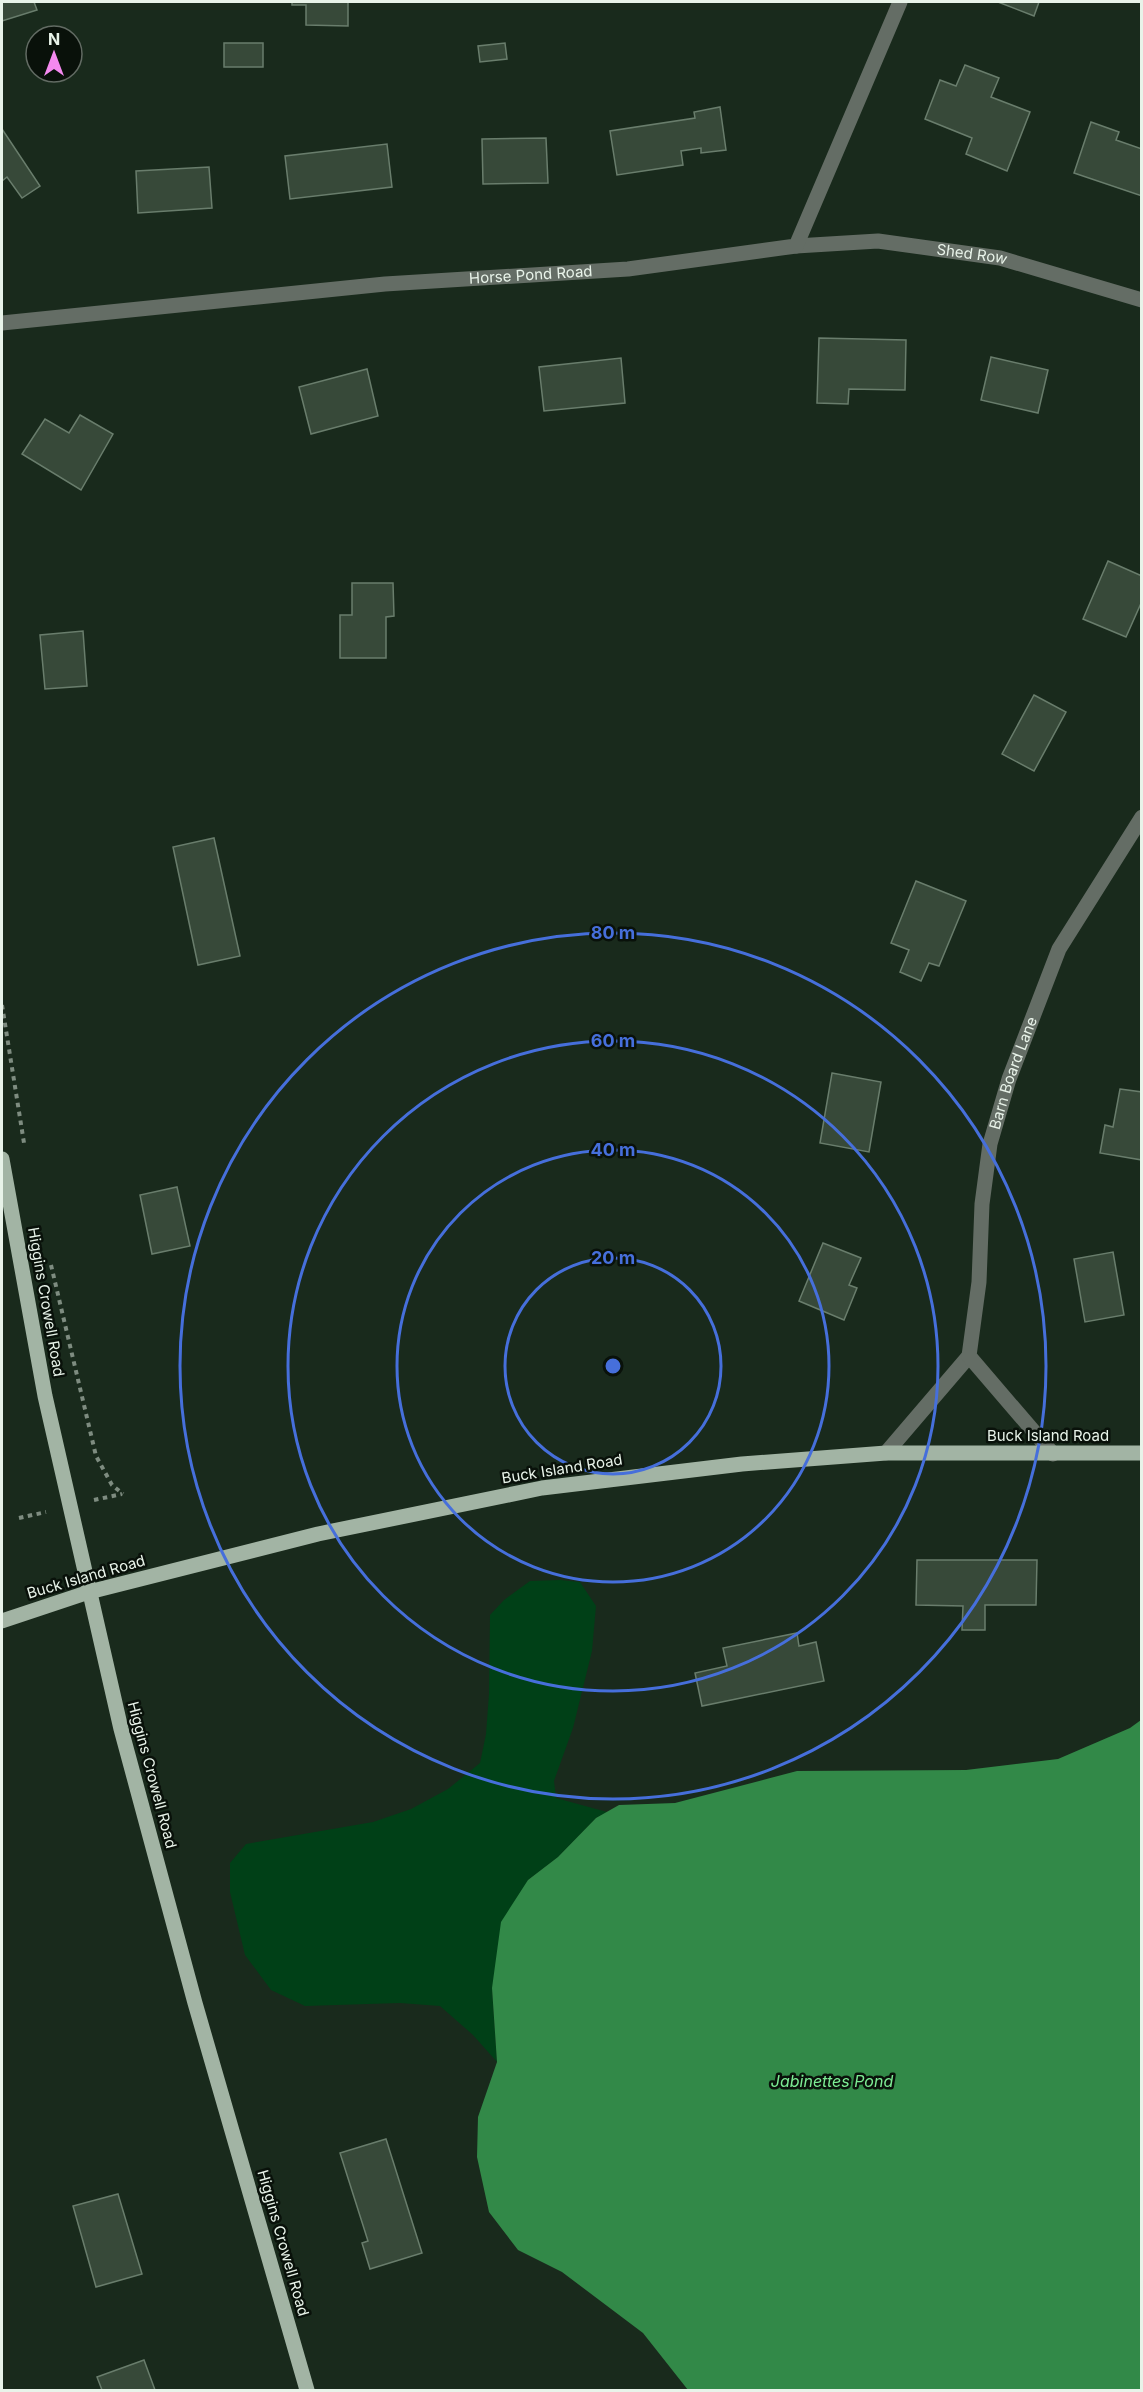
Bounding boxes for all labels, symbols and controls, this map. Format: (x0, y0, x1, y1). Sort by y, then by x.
north arrow (24, 24, 84, 84)
text: N (48, 29, 60, 49)
street label: Shed Row (935, 239, 1010, 269)
street label: Horse Pond Road (468, 261, 593, 288)
text: 80 m (591, 922, 635, 943)
street label: Barn Board Lane (985, 1014, 1041, 1131)
text: 60 m (591, 1030, 635, 1051)
text: 40 m (591, 1139, 636, 1160)
street label: Higgins Crowell Road (24, 1226, 69, 1378)
text: 20 m (591, 1247, 635, 1268)
centre of rings (603, 1356, 623, 1376)
street label: Buck Island Road (987, 1426, 1109, 1445)
street label: Buck Island Road (500, 1450, 624, 1487)
street label: Buck Island Road (25, 1551, 147, 1602)
street label: Higgins Crowell Road (124, 1699, 181, 1850)
water label: Jabinettes Pond (771, 2071, 893, 2091)
street label: Higgins Crowell Road (253, 2168, 313, 2318)

